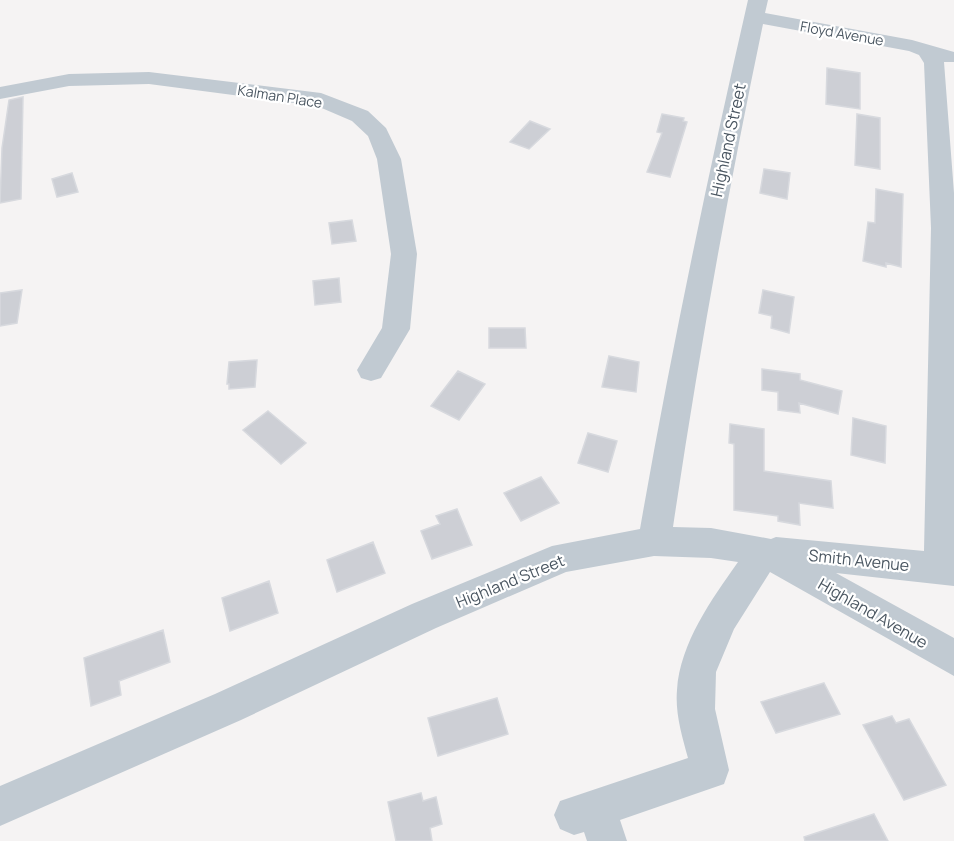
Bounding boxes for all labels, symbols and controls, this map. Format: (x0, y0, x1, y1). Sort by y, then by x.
street label: Floyd Avenue (799, 16, 885, 50)
street label: Kalman Place (236, 80, 324, 112)
street label: Highland Street (705, 81, 751, 199)
street label: Smith Avenue (808, 544, 910, 576)
street label: Highland Street (452, 549, 568, 613)
street label: Highland Avenue (814, 573, 932, 653)

